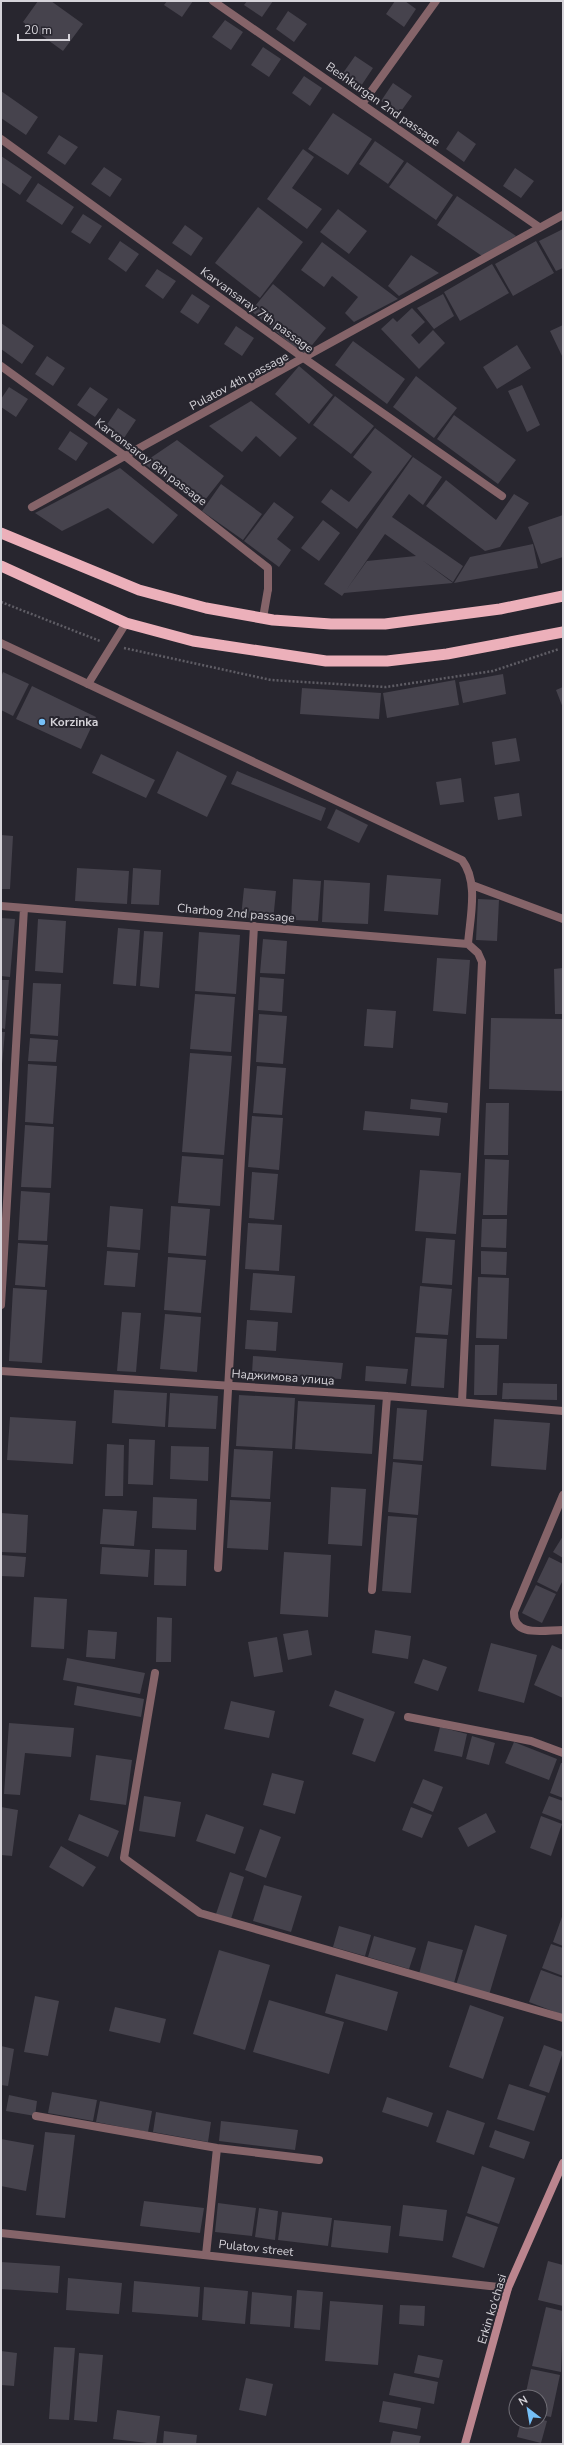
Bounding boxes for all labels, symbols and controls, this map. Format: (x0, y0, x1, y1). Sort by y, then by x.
scale bar (18, 16, 69, 42)
text: 20 m (24, 22, 52, 38)
street label: Beshkurgan 2nd passage (323, 58, 443, 150)
street label: Karvаnsarаy 7th passage (197, 264, 317, 356)
street label: Pulatov 4th passage (187, 348, 291, 414)
street label: Karvonsaroy 6th passage (92, 415, 210, 509)
place label: Korzinka (50, 714, 98, 730)
marker: Korzinka (37, 717, 47, 727)
street label: Charbog 2nd passage (176, 900, 296, 926)
street label: Наджимова улица (231, 1365, 335, 1389)
street label: Pulatov street (218, 2236, 295, 2260)
street label: Erkin ko'chasi (474, 2272, 510, 2346)
north arrow (508, 2389, 548, 2429)
text: N (516, 2392, 530, 2409)

